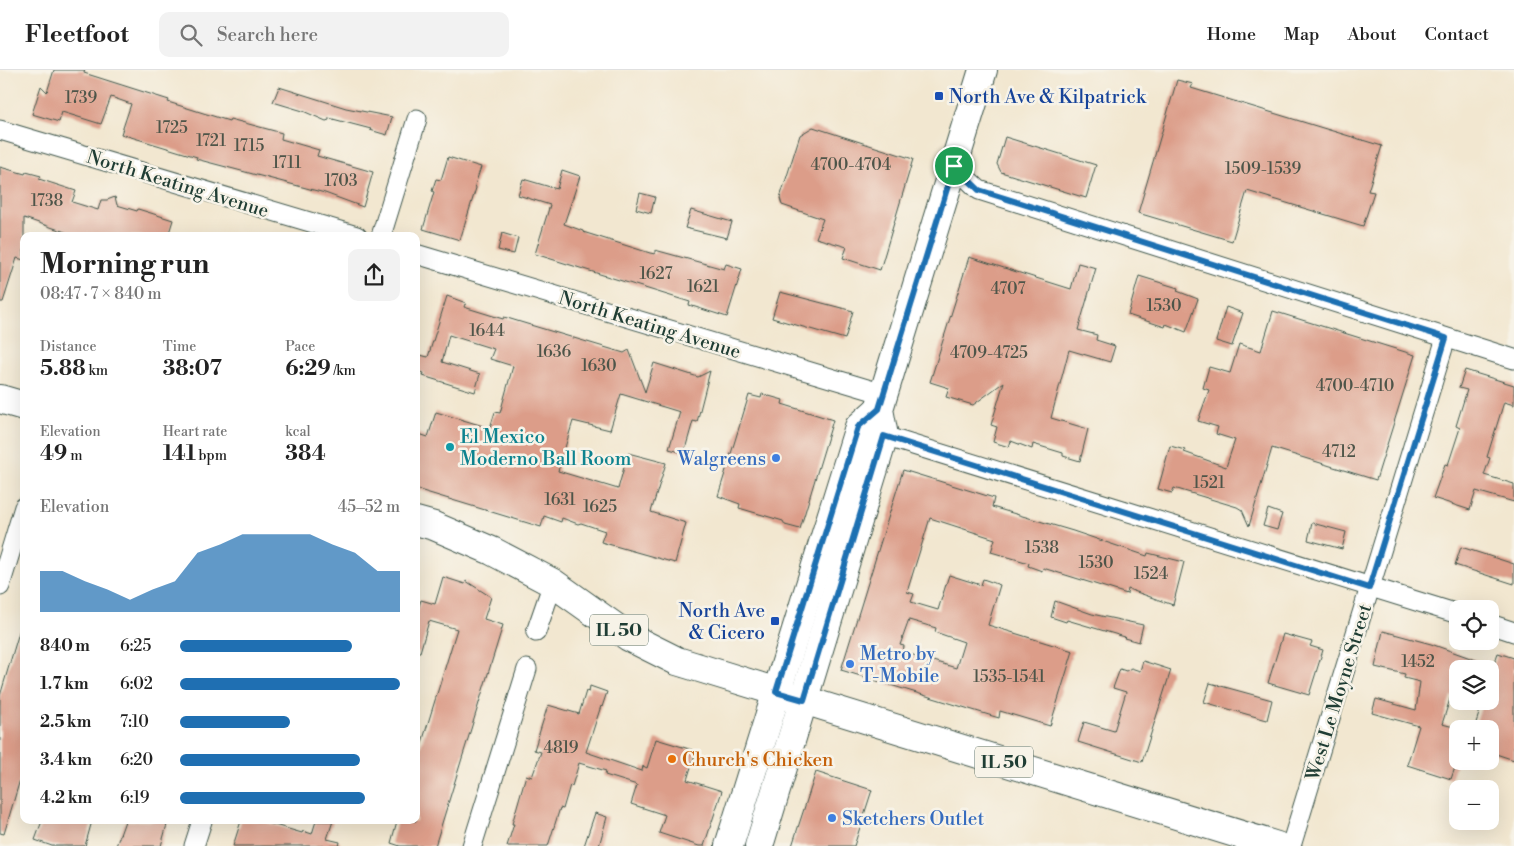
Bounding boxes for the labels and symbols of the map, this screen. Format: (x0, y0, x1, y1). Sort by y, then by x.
place label: North Ave & Kilpatrick (949, 85, 1147, 109)
house number: 1739 (65, 88, 98, 108)
marker: North Ave & Kilpatrick (933, 90, 945, 102)
house number: 1725 (156, 118, 188, 138)
house number: 1721 (196, 131, 226, 151)
house number: 1715 (234, 136, 264, 156)
street label: North Keating Avenue (84, 145, 272, 223)
pin (933, 145, 975, 187)
house number: 1711 (272, 153, 302, 173)
house number: 4700-4704 (811, 155, 892, 175)
house number: 1509-1539 (1225, 159, 1302, 179)
house number: 1703 (324, 171, 358, 191)
house number: 1738 (31, 191, 64, 211)
house number: 1627 (639, 264, 673, 284)
house number: 1621 (687, 277, 719, 297)
house number: 4707 (990, 279, 1026, 299)
street label: North Keating Avenue (556, 286, 744, 364)
house number: 1530 (1146, 296, 1182, 316)
house number: 1644 (469, 321, 505, 341)
house number: 1636 (537, 342, 572, 362)
house number: 4709-4725 (950, 343, 1028, 363)
house number: 1630 (581, 356, 617, 376)
house number: 4700-4710 (1316, 376, 1394, 396)
place label: El Mexico Moderno Ball Room (460, 425, 632, 471)
marker: El Mexico Moderno Ball Room (444, 441, 456, 453)
house number: 4712 (1322, 442, 1356, 462)
place label: Walgreens (677, 447, 766, 471)
marker: Walgreens (770, 452, 782, 464)
house number: 1521 (1193, 473, 1225, 493)
house number: 1631 (544, 490, 576, 510)
house number: 1625 (583, 497, 617, 517)
house number: 1538 (1025, 538, 1059, 558)
house number: 1530 (1078, 553, 1114, 573)
house number: 1524 (1134, 564, 1169, 584)
place label: North Ave & Cicero (679, 599, 765, 645)
street label: West Le Moyne Street (1300, 601, 1377, 785)
road number: IL 50 (590, 614, 648, 646)
marker: North Ave & Cicero (769, 615, 781, 627)
place label: Metro by T-Mobile (860, 642, 939, 688)
house number: 1452 (1401, 652, 1435, 672)
marker: Metro by T-Mobile (844, 658, 856, 670)
house number: 1535-1541 (973, 667, 1045, 687)
house number: 4819 (543, 738, 579, 758)
road number: IL 50 (975, 746, 1033, 778)
place label: Church's Chicken (682, 748, 833, 772)
marker: Church's Chicken (666, 753, 678, 765)
place label: Sketchers Outlet (842, 807, 984, 831)
marker: Sketchers Outlet (826, 812, 838, 824)

